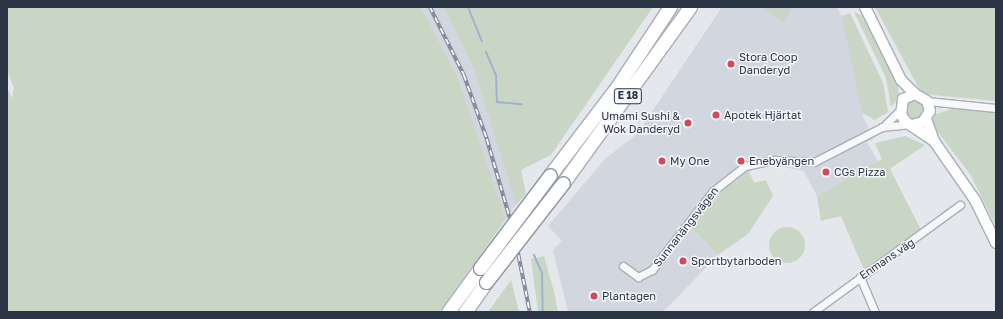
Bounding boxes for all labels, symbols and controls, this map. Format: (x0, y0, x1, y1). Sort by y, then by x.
place label: Stora Coop Danderyd (739, 51, 797, 77)
marker: Stora Coop Danderyd (726, 59, 736, 69)
road number: E 18 (613, 88, 643, 104)
place label: Apotek Hjärtat (724, 108, 801, 122)
place label: Umami Sushi & Wok Danderyd (601, 110, 680, 136)
marker: Apotek Hjärtat (711, 110, 721, 120)
marker: Umami Sushi & Wok Danderyd (683, 118, 693, 128)
place label: My One (670, 154, 710, 168)
place label: Enebyängen (749, 154, 814, 168)
marker: My One (657, 156, 667, 166)
marker: Enebyängen (736, 156, 746, 166)
place label: CGs Pizza (834, 165, 886, 179)
marker: CGs Pizza (821, 167, 831, 177)
street label: Sunnanängsvägen (651, 184, 721, 270)
street label: Enmans väg (857, 236, 917, 282)
place label: Sportbytarboden (691, 254, 782, 268)
marker: Sportbytarboden (678, 256, 688, 266)
place label: Plantagen (602, 289, 656, 303)
marker: Plantagen (589, 291, 599, 301)

